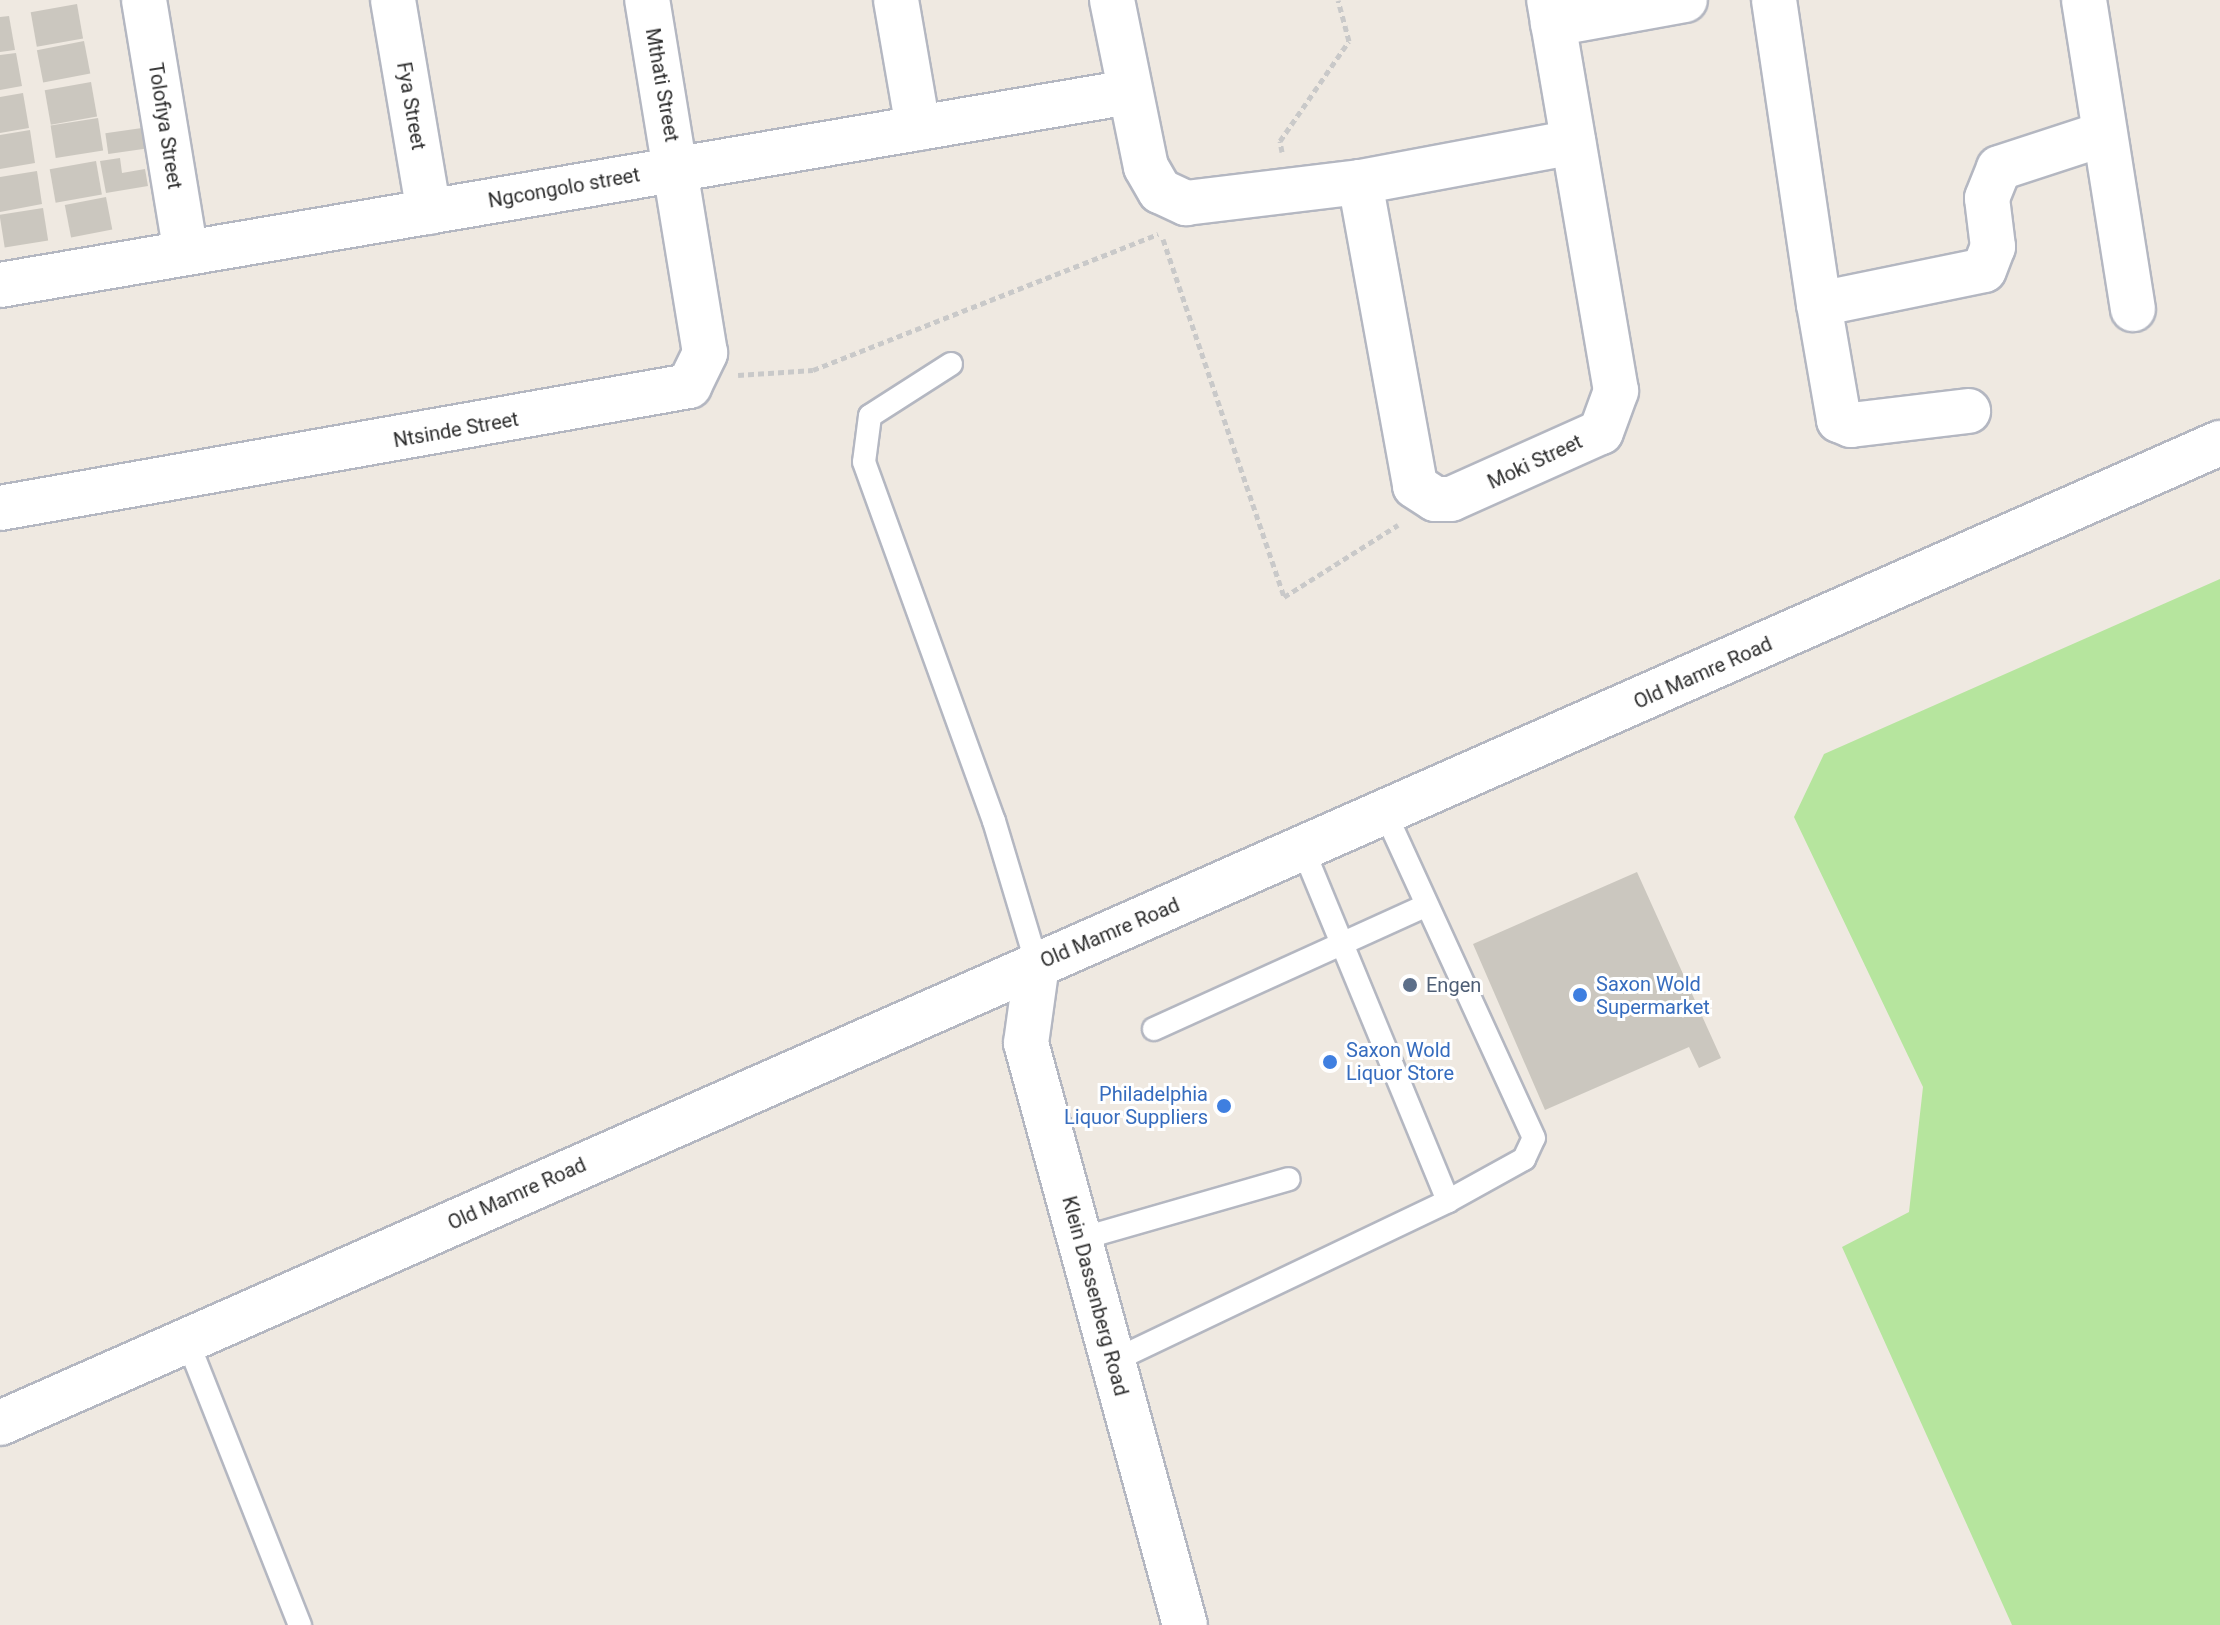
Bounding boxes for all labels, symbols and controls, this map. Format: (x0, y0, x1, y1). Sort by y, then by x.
street label: Mthati Street (640, 26, 684, 144)
street label: Fya Street (391, 60, 431, 152)
street label: Tolofiya Street (143, 61, 187, 191)
street label: Ngcongolo street (486, 163, 642, 213)
street label: Ntsinde Street (392, 407, 520, 453)
street label: Moki Street (1484, 430, 1586, 494)
street label: Old Mamre Road (1630, 632, 1776, 714)
street label: Old Mamre Road (1037, 893, 1183, 973)
place label: Saxon Wold Supermarket (1596, 972, 1710, 1019)
place label: Engen (1426, 973, 1481, 997)
marker: Engen (1401, 976, 1419, 994)
marker: Saxon Wold Supermarket (1571, 986, 1589, 1004)
place label: Saxon Wold Liquor Store (1346, 1038, 1454, 1085)
marker: Saxon Wold Liquor Store (1321, 1053, 1339, 1071)
place label: Philadelphia Liquor Suppliers (1064, 1082, 1208, 1129)
marker: Philadelphia Liquor Suppliers (1215, 1097, 1233, 1115)
street label: Old Mamre Road (444, 1153, 590, 1235)
street label: Klein Dassenberg Road (1057, 1194, 1133, 1398)

